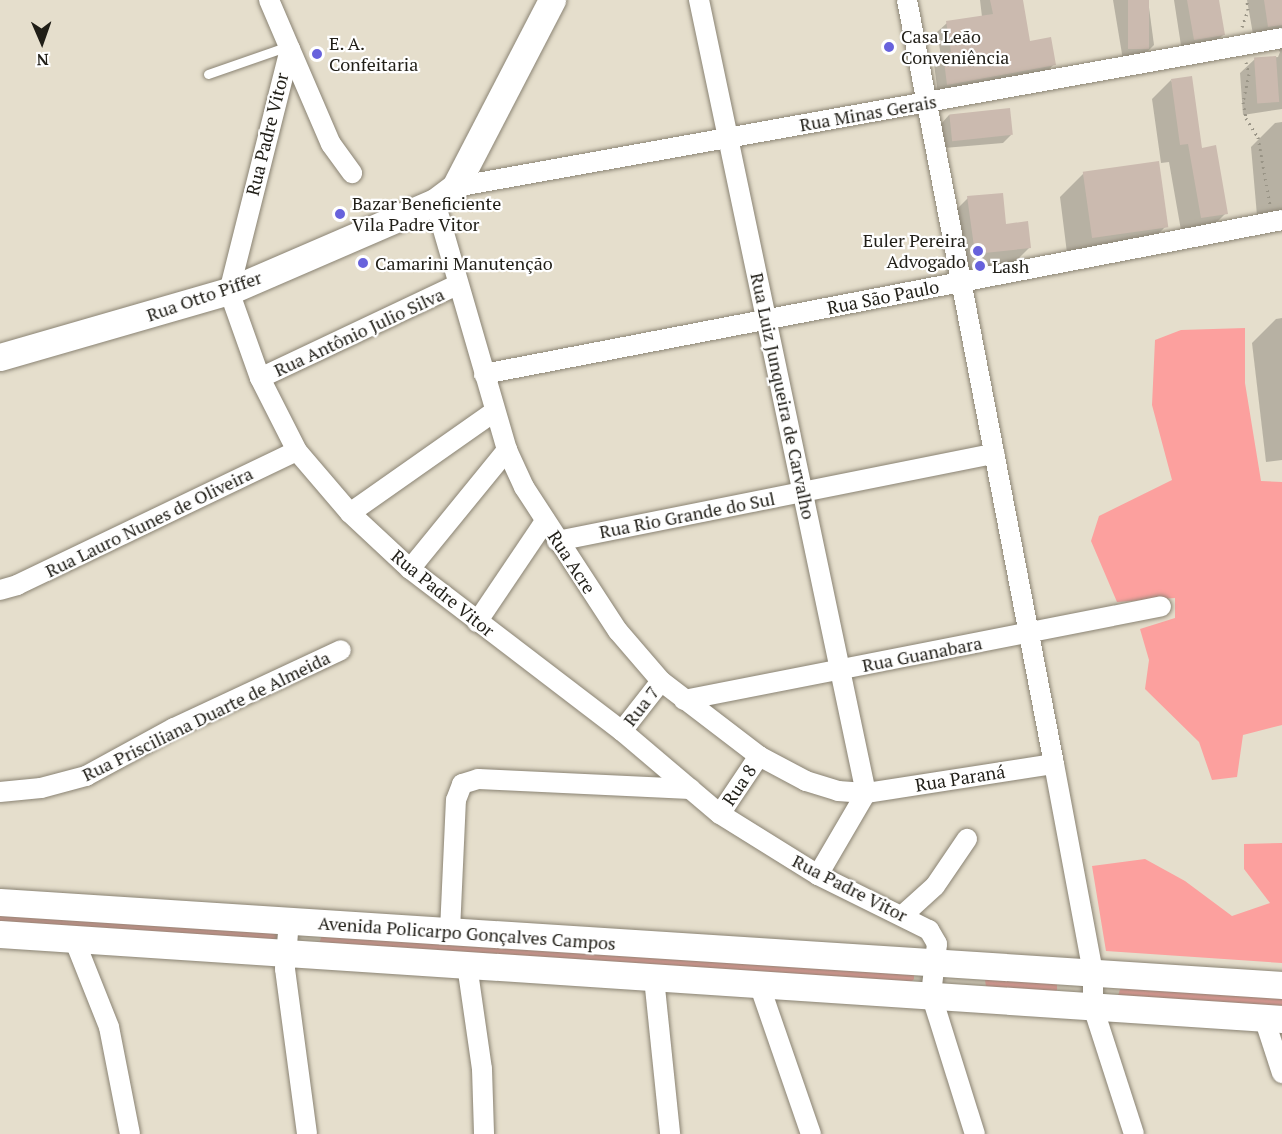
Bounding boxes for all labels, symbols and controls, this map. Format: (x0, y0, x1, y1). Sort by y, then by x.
north arrow (12, 12, 72, 72)
place label: Casa Leão Conveniência (901, 26, 1009, 68)
place label: E. A. Confeitaria (329, 33, 418, 76)
marker: Casa Leão Conveniência (882, 40, 896, 54)
marker: E. A. Confeitaria (310, 47, 324, 61)
text: N (36, 49, 49, 71)
street label: Rua Padre Vitor (241, 70, 293, 198)
street label: Rua Minas Gerais (798, 90, 938, 136)
place label: Bazar Beneficiente Vila Padre Vitor (352, 193, 501, 236)
marker: Bazar Beneficiente Vila Padre Vitor (333, 207, 347, 221)
place label: Euler Pereira Advogado (863, 230, 966, 272)
marker: Euler Pereira Advogado (971, 244, 985, 258)
place label: Camarini Manutenção (375, 252, 553, 274)
place label: Lash (992, 255, 1029, 277)
marker: Camarini Manutenção (356, 256, 370, 270)
marker: Lash (973, 259, 987, 273)
street label: Rua Otto Piffer (144, 266, 264, 326)
street label: Rua Luiz Junqueira de Carvalho (746, 271, 820, 521)
street label: Rua São Paulo (825, 276, 941, 318)
street label: Rua Antônio Julio Silva (270, 283, 448, 381)
street label: Rua Lauro Nunes de Oliveira (42, 462, 256, 582)
street label: Rua Rio Grande do Sul (597, 487, 777, 543)
street label: Rua Acre (544, 526, 600, 598)
street label: Rua Padre Vitor (387, 545, 499, 641)
street label: Rua Guanabara (860, 632, 984, 676)
street label: Rua Prisciliana Duarte de Almeida (78, 646, 334, 786)
street label: Rua 7 (619, 682, 663, 730)
street label: Rua 8 (718, 760, 760, 810)
street label: Rua Paraná (913, 760, 1007, 796)
street label: Rua Padre Vitor (789, 850, 911, 926)
street label: Avenida Policarpo Gonçalves Campos (317, 912, 617, 954)

